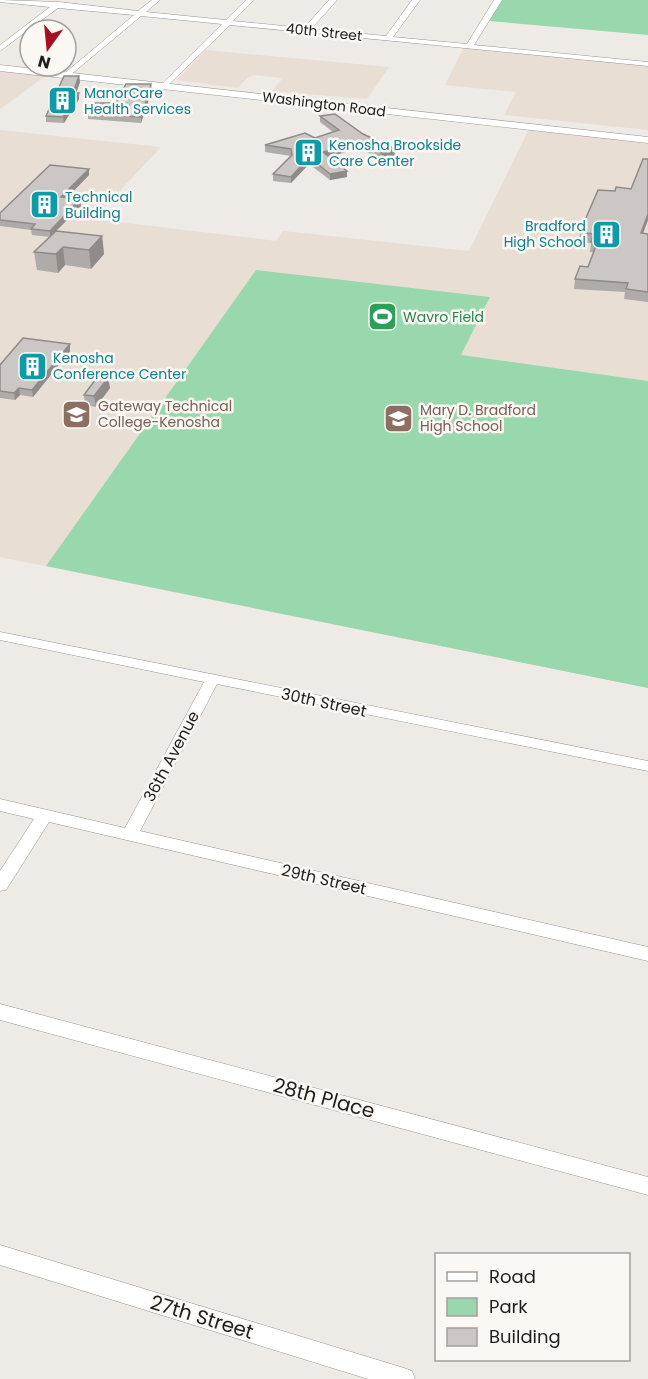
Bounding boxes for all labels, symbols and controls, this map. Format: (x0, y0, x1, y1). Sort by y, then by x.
north arrow (18, 18, 78, 78)
street label: 40th Street (285, 18, 363, 46)
text: N (35, 49, 53, 75)
place label: ManorCare Health Services (84, 83, 191, 119)
building icon: ManorCare Health Services (47, 85, 79, 117)
street label: Washington Road (261, 86, 387, 122)
place label: Kenosha Brookside Care Center (329, 135, 462, 171)
building icon: Kenosha Brookside Care Center (292, 137, 324, 169)
place label: Technical Building (65, 187, 133, 223)
building icon: Technical Building (28, 189, 60, 221)
place label: Bradford High School (504, 216, 586, 252)
building icon: Bradford High School (591, 218, 623, 250)
sports icon: Wavro Field (366, 301, 398, 333)
place label: Wavro Field (403, 307, 484, 327)
place label: Kenosha Conference Center (53, 348, 186, 384)
building icon: Kenosha Conference Center (16, 350, 48, 382)
place label: Gateway Technical College-Kenosha (98, 396, 232, 432)
school or university icon: Gateway Technical College-Kenosha (61, 398, 93, 430)
place label: Mary D. Bradford High School (420, 400, 536, 436)
school or university icon: Mary D. Bradford High School (383, 402, 415, 434)
street label: 30th Street (279, 682, 369, 723)
street label: 36th Avenue (138, 707, 205, 806)
street label: 29th Street (279, 859, 369, 900)
street label: 28th Place (270, 1071, 378, 1125)
legend (435, 1253, 630, 1361)
text: Road (489, 1264, 536, 1289)
street label: 27th Street (147, 1288, 257, 1346)
text: Park (489, 1294, 528, 1319)
text: Building (489, 1324, 561, 1349)

